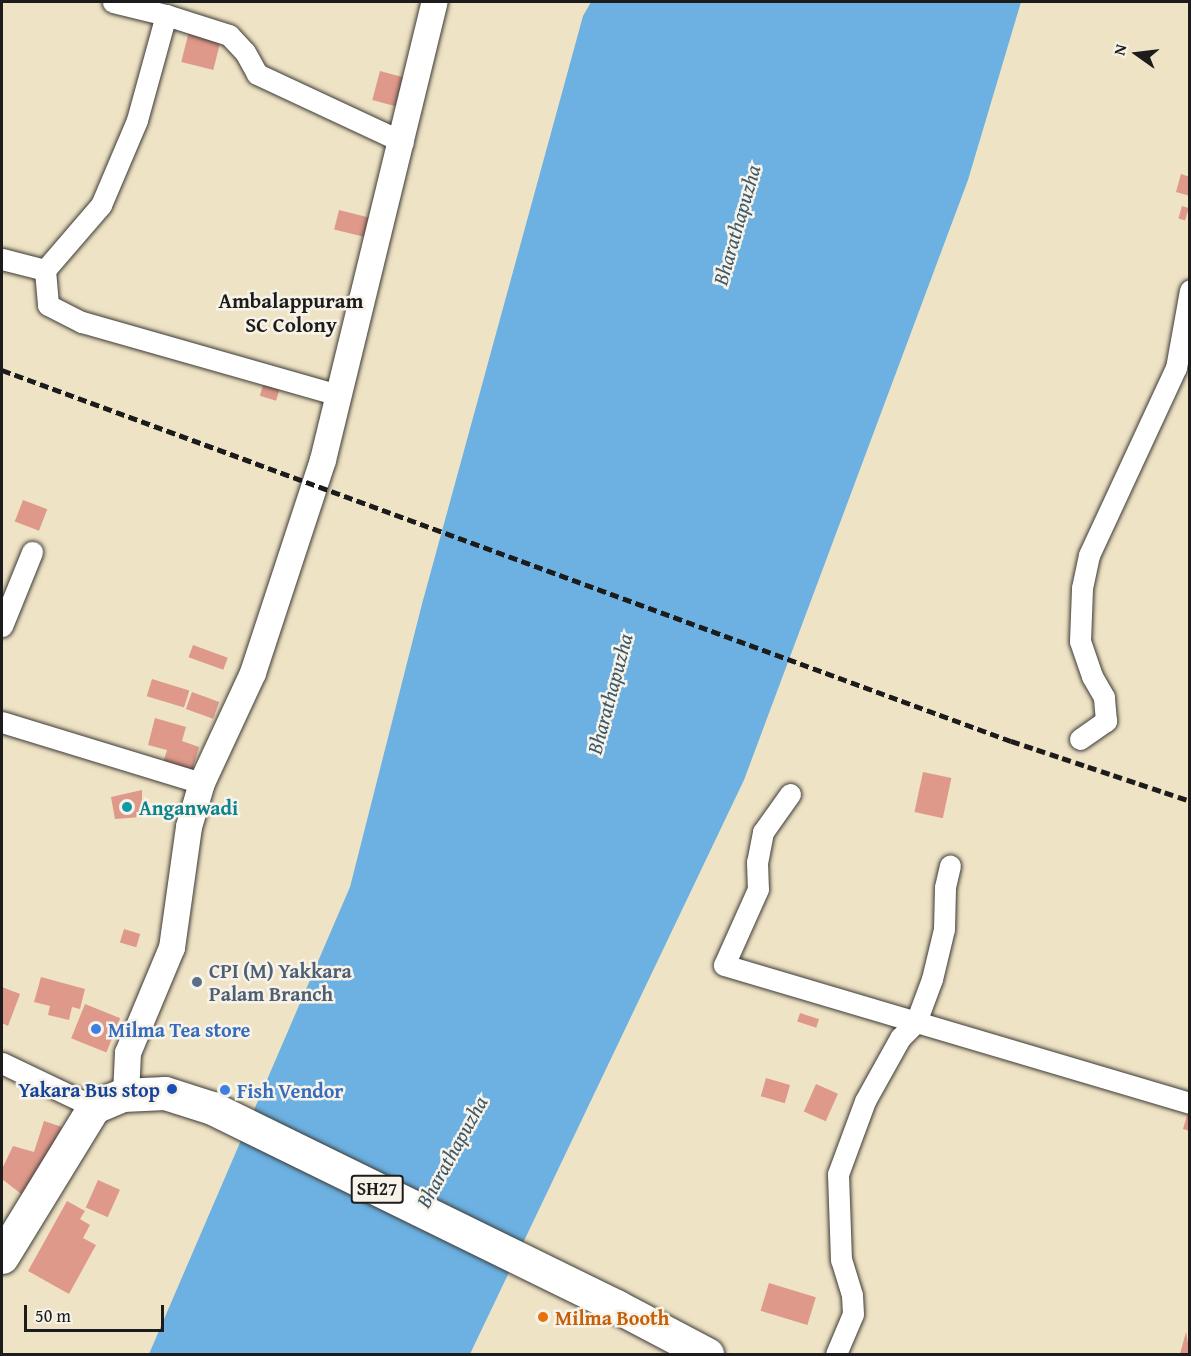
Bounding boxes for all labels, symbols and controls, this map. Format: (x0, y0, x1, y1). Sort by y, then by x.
north arrow (1107, 24, 1167, 84)
text: N (1107, 42, 1132, 58)
water label: Bharathapuzha (708, 162, 766, 288)
district label: Ambalappuram SC Colony (218, 288, 364, 338)
water label: Bharathapuzha (582, 631, 638, 757)
place label: Anganwadi (139, 795, 238, 819)
marker: Anganwadi (120, 800, 134, 814)
place label: CPI (M) Yakkara Palam Branch (209, 958, 352, 1005)
marker: CPI (M) Yakkara Palam Branch (190, 975, 204, 989)
place label: Milma Tea store (108, 1017, 250, 1041)
marker: Milma Tea store (89, 1022, 103, 1036)
place label: Yakara Bus stop (18, 1077, 160, 1101)
place label: Fish Vendor (237, 1078, 344, 1102)
marker: Yakara Bus stop (165, 1082, 179, 1096)
marker: Fish Vendor (218, 1083, 232, 1097)
water label: Bharathapuzha (411, 1092, 493, 1212)
road number: SH27 (350, 1174, 404, 1204)
scale bar (27, 1293, 166, 1331)
text: 50 m (35, 1302, 71, 1329)
place label: Milma Booth (555, 1305, 669, 1329)
marker: Milma Booth (536, 1310, 550, 1324)

